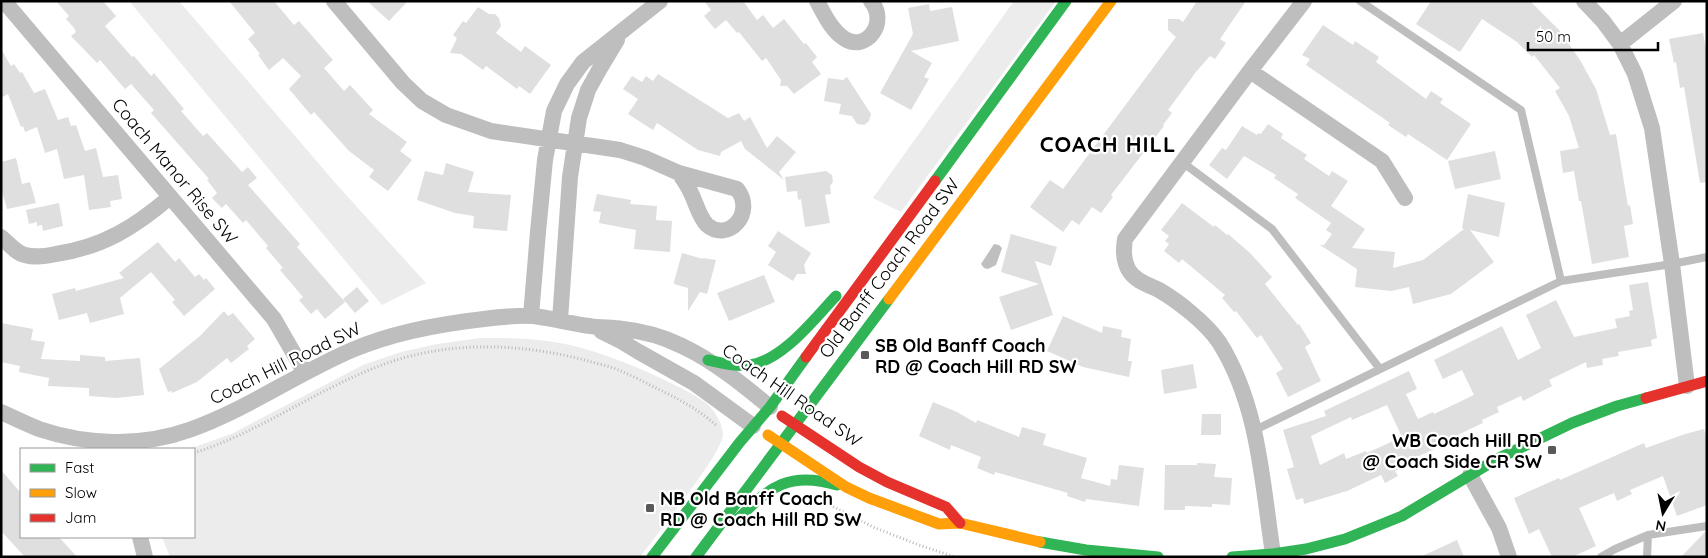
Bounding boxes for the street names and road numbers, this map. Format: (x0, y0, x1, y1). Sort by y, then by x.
street label: Coach Manor Rise SW (107, 93, 243, 249)
street label: Old Banff Coach Road SW (814, 173, 964, 363)
street label: Coach Hill Road SW (206, 316, 364, 410)
street label: Coach Hill Road SW (718, 338, 866, 452)

